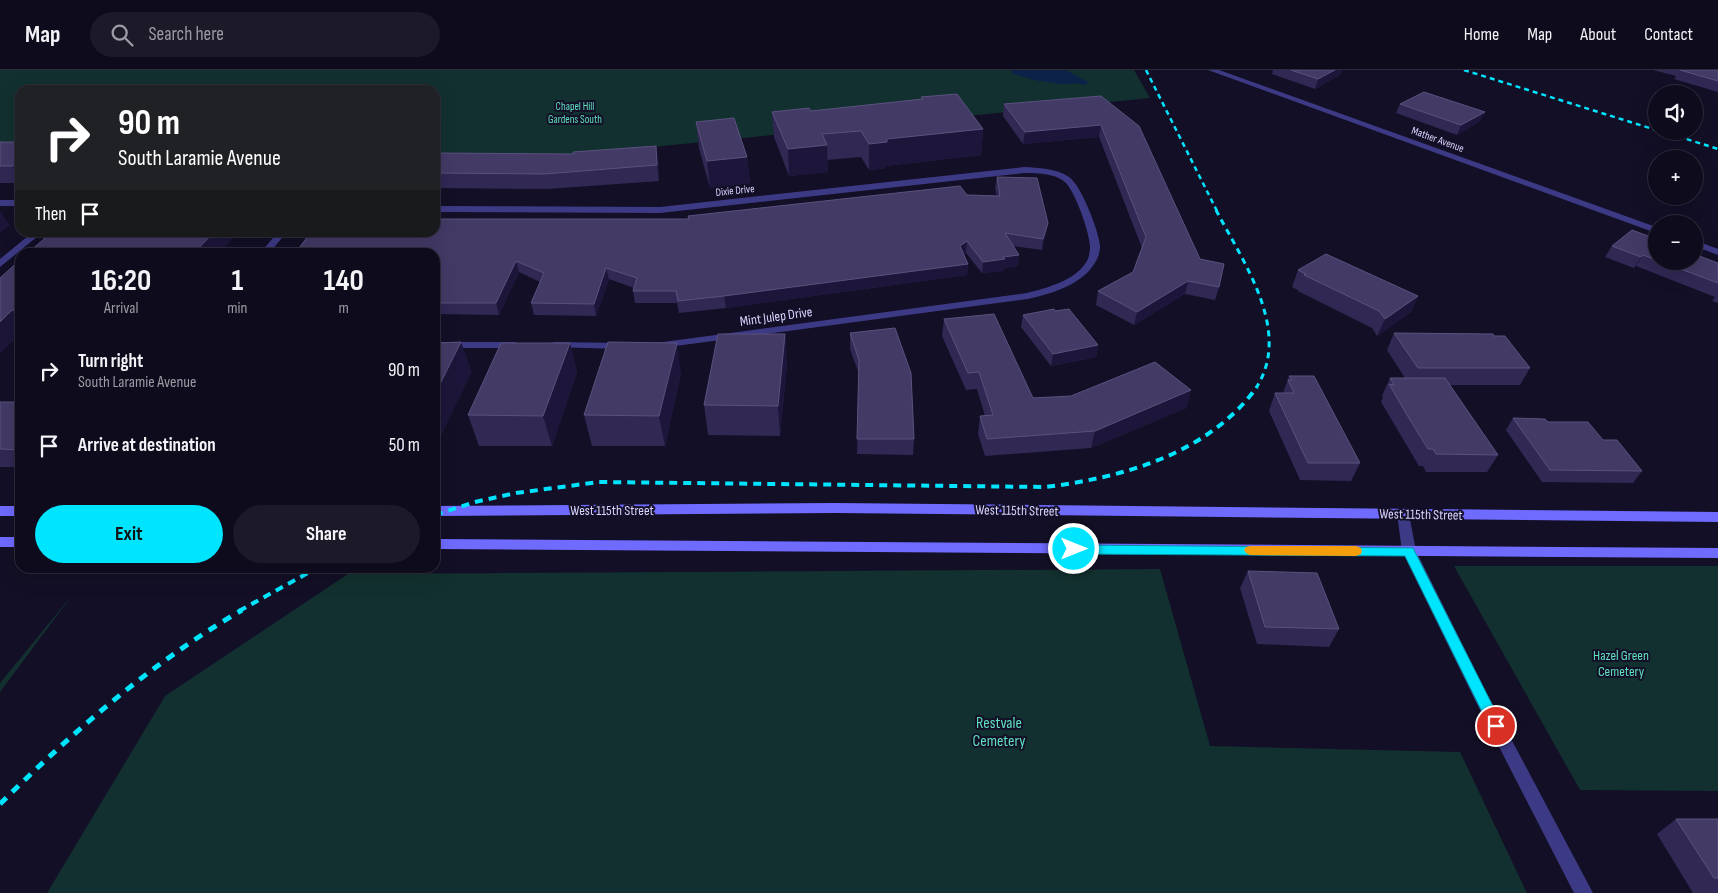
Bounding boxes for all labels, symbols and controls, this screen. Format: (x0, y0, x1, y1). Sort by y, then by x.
search box (90, 12, 440, 57)
text: Map (25, 20, 60, 49)
icon: search (108, 21, 136, 49)
text: Search here (148, 23, 224, 46)
text: Home (1464, 24, 1499, 45)
text: Map (1527, 24, 1552, 45)
text: About (1580, 24, 1616, 45)
text: Contact (1644, 24, 1693, 45)
map controls (1648, 85, 1703, 270)
button: sound (1648, 85, 1703, 140)
park label: Chapel Hill Gardens South (548, 100, 602, 126)
text: 90 m (118, 102, 180, 145)
icon: right (35, 105, 100, 170)
street label: Mather Avenue (1410, 124, 1466, 155)
text: South Laramie Avenue (118, 145, 281, 172)
button: + (1648, 150, 1703, 205)
street label: Dixie Drive (715, 182, 755, 199)
icon: arrive (76, 200, 104, 228)
text: Then (35, 203, 66, 226)
button: − (1648, 215, 1703, 270)
text: 16:20 (91, 263, 151, 299)
text: 1 (231, 263, 243, 299)
text: 140 (324, 263, 364, 299)
text: Arrival (104, 299, 138, 318)
text: min (227, 299, 247, 318)
text: m (339, 299, 349, 318)
street label: Mint Julep Drive (739, 303, 813, 330)
text: Turn right (78, 350, 143, 373)
icon: right (35, 357, 63, 385)
text: 90 m (388, 359, 420, 382)
text: South Laramie Avenue (78, 373, 196, 392)
icon: arrive (35, 432, 63, 460)
text: Arrive at destination (78, 434, 216, 457)
text: 50 m (389, 434, 420, 457)
street label: West 115th Street (975, 501, 1059, 520)
street label: West 115th Street (570, 502, 654, 519)
button: Exit (35, 505, 223, 563)
button: Share (233, 505, 420, 563)
street label: West 115th Street (1379, 505, 1463, 524)
position arrow (1047, 522, 1099, 574)
park label: Hazel Green Cemetery (1593, 647, 1649, 680)
pin (1475, 705, 1517, 747)
icon: arrive (1482, 712, 1510, 740)
park label: Restvale Cemetery (973, 714, 1025, 751)

